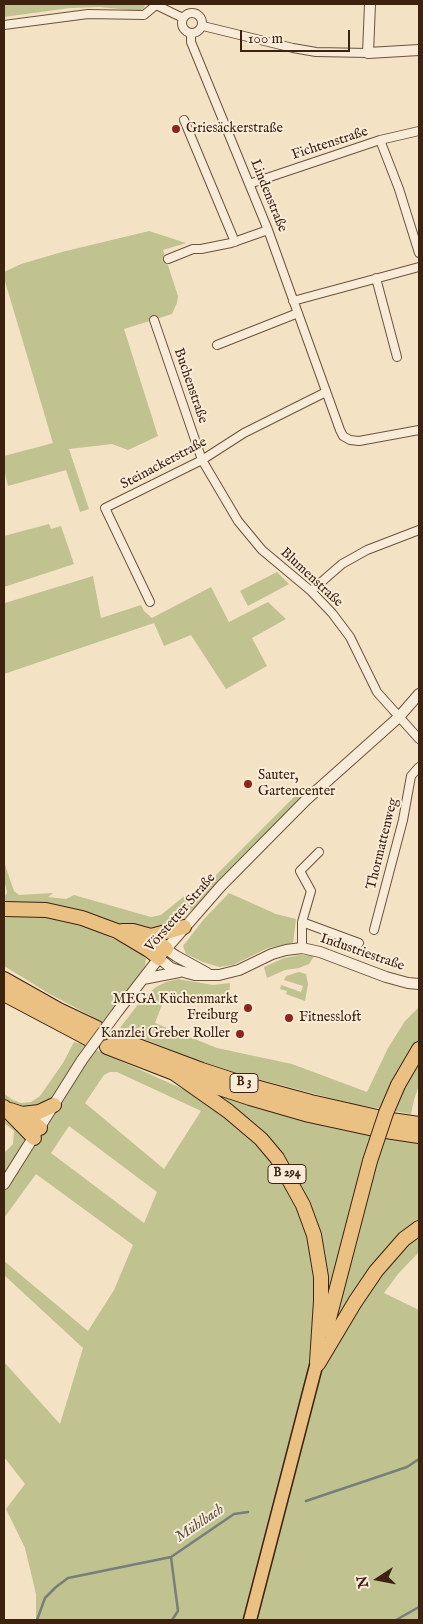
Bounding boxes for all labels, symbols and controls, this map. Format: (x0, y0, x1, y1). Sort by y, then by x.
scale bar (243, 20, 353, 52)
text: 100 m (248, 29, 283, 48)
place label: Griesäckerstraße (186, 121, 283, 137)
marker: Griesäckerstraße (170, 123, 182, 135)
street label: Fichtenstraße (290, 124, 370, 164)
street label: Lindenstraße (246, 157, 290, 235)
street label: Buchenstraße (169, 346, 211, 426)
street label: Steinackerstraße (118, 434, 210, 494)
street label: Blumenstraße (276, 545, 346, 611)
place label: Sauter, Gartencenter (258, 768, 335, 800)
marker: Sauter, Gartencenter (242, 778, 254, 790)
street label: Thormattenweg (364, 797, 402, 891)
street label: Vörstetter Straße (142, 870, 220, 956)
street label: Industriestraße (318, 931, 406, 975)
place label: MEGA Küchenmarkt Freiburg (113, 992, 238, 1024)
marker: MEGA Küchenmarkt Freiburg (242, 1002, 254, 1014)
place label: Fitnessloft (299, 1010, 361, 1026)
marker: Fitnessloft (283, 1012, 295, 1024)
place label: Kanzlei Greber Roller (101, 1026, 230, 1042)
marker: Kanzlei Greber Roller (234, 1028, 246, 1040)
road number: B 3 (230, 1074, 258, 1092)
road number: B 294 (268, 1164, 306, 1184)
water label: Mühlbach (172, 1501, 228, 1547)
north arrow (353, 1554, 403, 1604)
text: N (353, 1574, 373, 1590)

